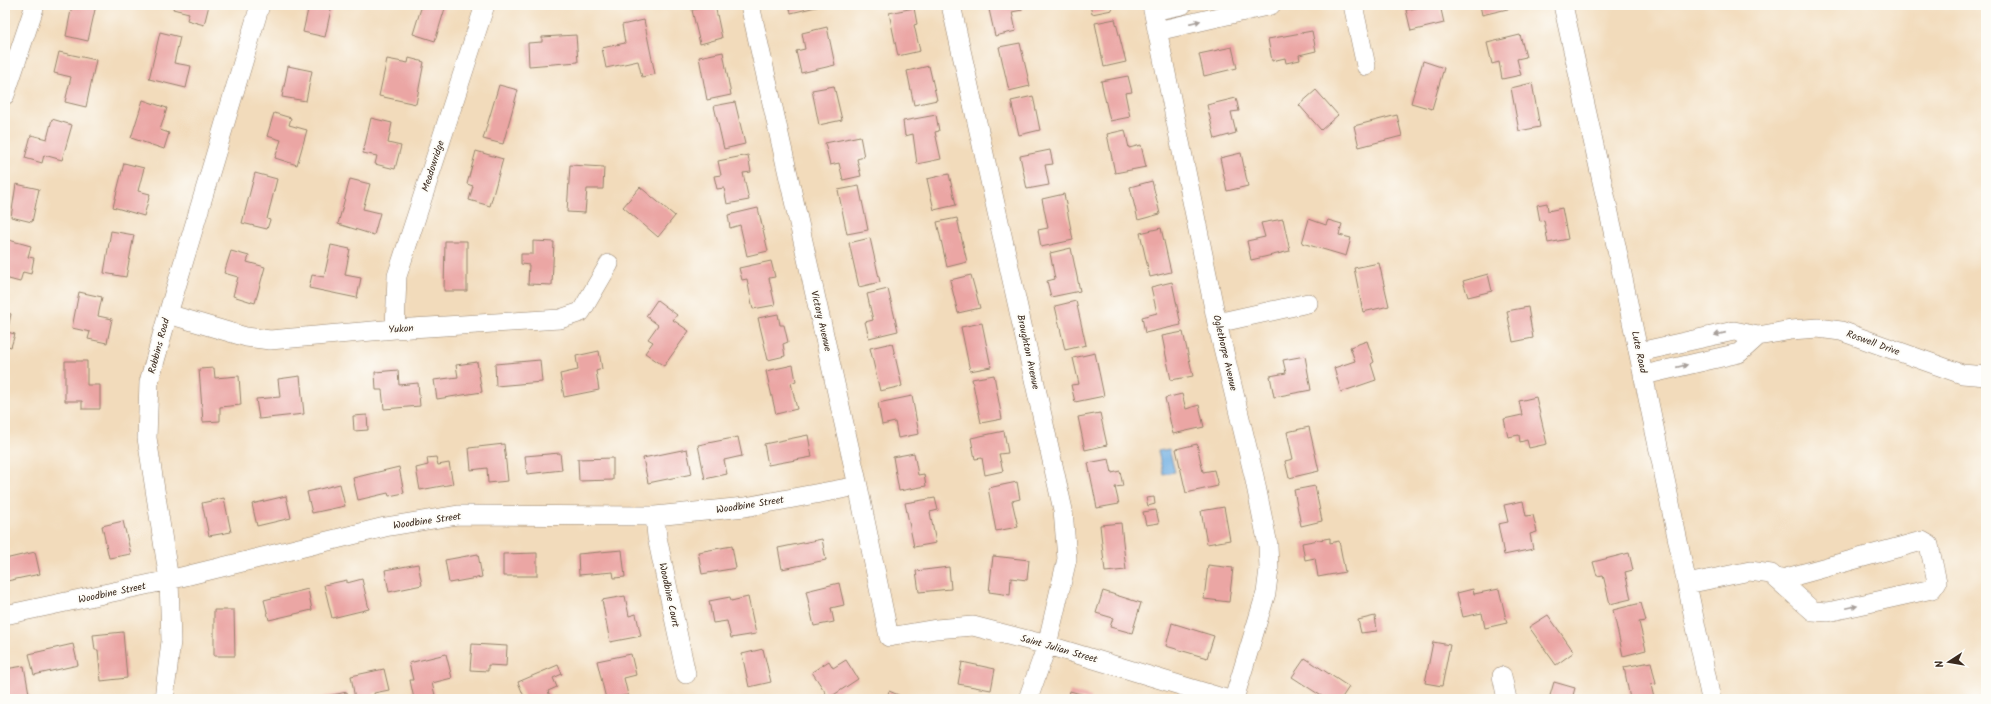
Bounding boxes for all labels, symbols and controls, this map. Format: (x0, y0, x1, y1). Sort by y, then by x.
one-way arrow (1189, 19, 1201, 25)
street label: Meadowridge (417, 138, 449, 194)
street label: Victory Avenue (806, 289, 836, 353)
street label: Broughton Avenue (1012, 313, 1044, 391)
street label: Oglethorpe Avenue (1208, 313, 1242, 393)
street label: Robbins Road (144, 315, 174, 376)
street label: Yukon (388, 320, 414, 338)
street label: Roswell Drive (1844, 326, 1902, 360)
street label: Lute Road (1627, 329, 1651, 376)
one-way arrow (1714, 332, 1726, 338)
one-way arrow (1676, 363, 1688, 369)
street label: Woodbine Street (715, 492, 785, 518)
street label: Woodbine Street (392, 508, 462, 534)
street label: Woodbine Court (654, 561, 684, 629)
street label: Woodbine Street (77, 578, 147, 608)
one-way arrow (1845, 604, 1858, 610)
street label: Saint Julian Street (1019, 630, 1099, 668)
north arrow (1929, 642, 1969, 682)
text: N (1931, 659, 1950, 669)

